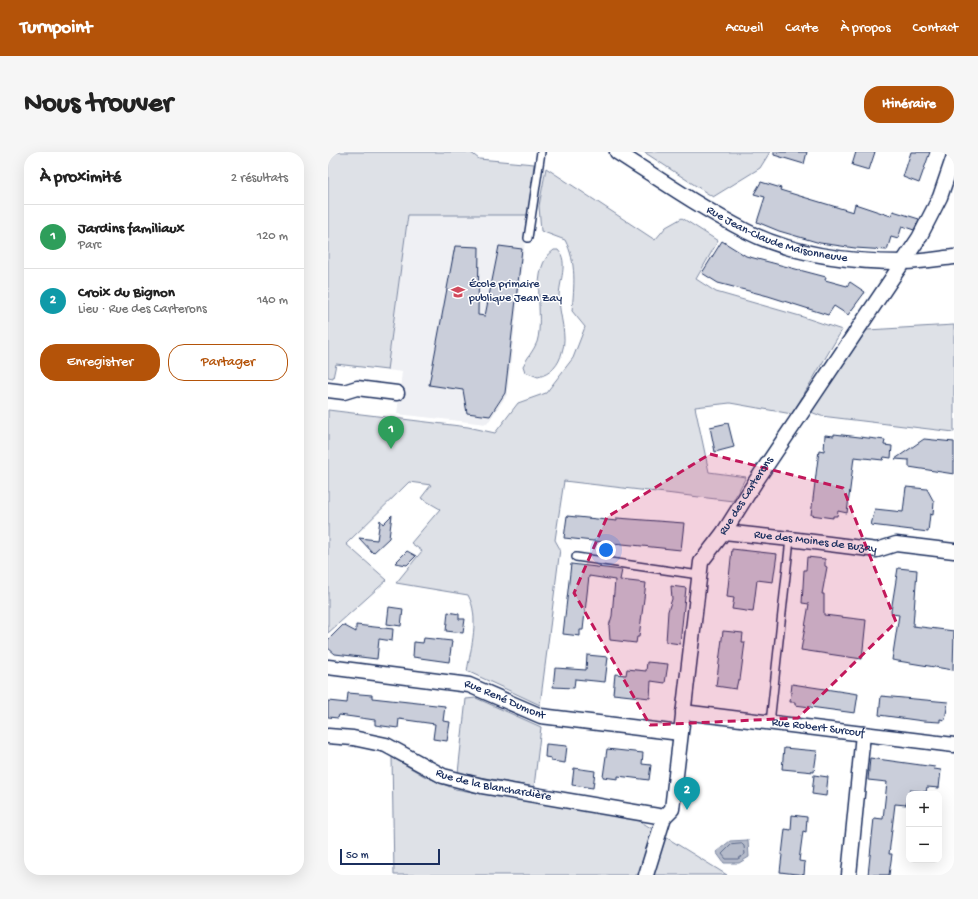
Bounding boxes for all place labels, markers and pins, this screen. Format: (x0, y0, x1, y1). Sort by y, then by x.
place label: École primaire publique Jean Zay (468, 278, 562, 306)
school or university icon: École primaire publique Jean Zay (450, 284, 466, 300)
pin: 1 (378, 416, 404, 449)
pin: 2 (674, 777, 700, 810)

